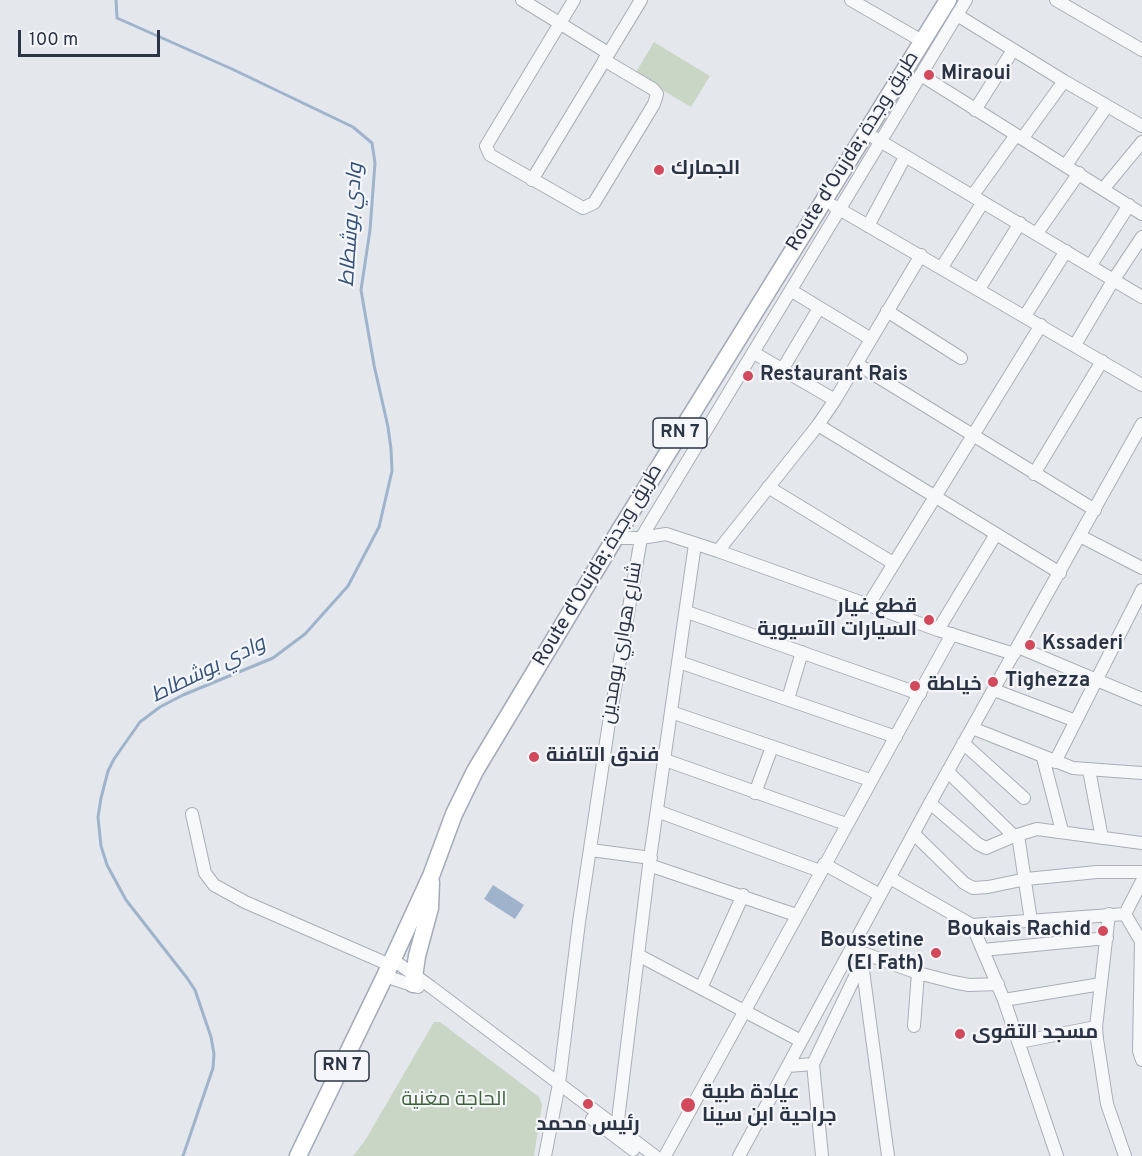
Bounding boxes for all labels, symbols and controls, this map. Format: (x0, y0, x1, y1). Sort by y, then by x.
scale bar (21, 18, 164, 56)
text: 100 m (29, 29, 78, 52)
street label: Route d'Oujda; طريق وجدة (783, 48, 925, 256)
place label: Miraoui (941, 63, 1011, 87)
marker: Miraoui (922, 68, 936, 82)
place label: الجمارك (671, 158, 740, 182)
water label: وادي بوشطاط (336, 162, 370, 288)
marker: الجمارك (652, 163, 666, 177)
place label: Restaurant Rais (760, 364, 908, 388)
marker: Restaurant Rais (741, 369, 755, 383)
road number: RN 7 (653, 418, 707, 448)
street label: Route d'Oujda; طريق وجدة (529, 461, 669, 671)
street label: شارع هواري بومدين (597, 560, 649, 726)
place label: قطع غيار السيارات الآسيوية (757, 596, 917, 643)
marker: قطع غيار السيارات الآسيوية (922, 613, 936, 627)
water label: وادي بوشطاط (148, 633, 270, 709)
place label: Kssaderi (1042, 633, 1123, 657)
marker: Kssaderi (1023, 638, 1037, 652)
place label: Tighezza (1005, 670, 1090, 694)
place label: خياطة (927, 674, 982, 698)
marker: Tighezza (986, 675, 1000, 689)
marker: خياطة (908, 679, 922, 693)
place label: فندق التافنة (546, 745, 659, 769)
marker: فندق التافنة (527, 750, 541, 764)
place label: Boukais Rachid (947, 919, 1091, 943)
marker: Boukais Rachid (1096, 924, 1110, 938)
place label: Boussetine (El Fath) (820, 930, 924, 977)
marker: Boussetine (El Fath) (929, 946, 943, 960)
place label: مسجد التقوى (972, 1022, 1098, 1046)
marker: مسجد التقوى (953, 1027, 967, 1041)
road number: RN 7 (315, 1051, 369, 1081)
place label: عيادة طبية جراحية ابن سينا (702, 1082, 837, 1129)
park label: الحاجة مغنية (401, 1089, 507, 1113)
marker: عيادة طبية جراحية ابن سينا (679, 1096, 697, 1114)
marker: رئيس محمد (581, 1097, 595, 1111)
place label: رئيس محمد (536, 1114, 640, 1138)

